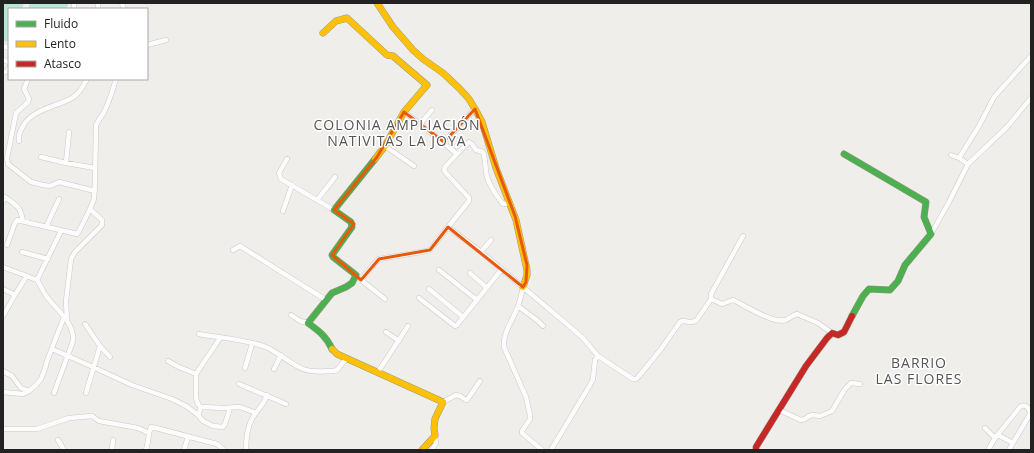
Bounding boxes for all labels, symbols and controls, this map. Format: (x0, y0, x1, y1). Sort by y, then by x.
legend (8, 8, 148, 80)
text: Fluido (44, 15, 78, 32)
text: Lento (44, 35, 76, 52)
text: Atasco (44, 55, 81, 72)
district label: COLONIA AMPLIACIÓN NATIVITAS LA JOYA (314, 115, 480, 150)
district label: BARRIO LAS FLORES (876, 353, 963, 388)

